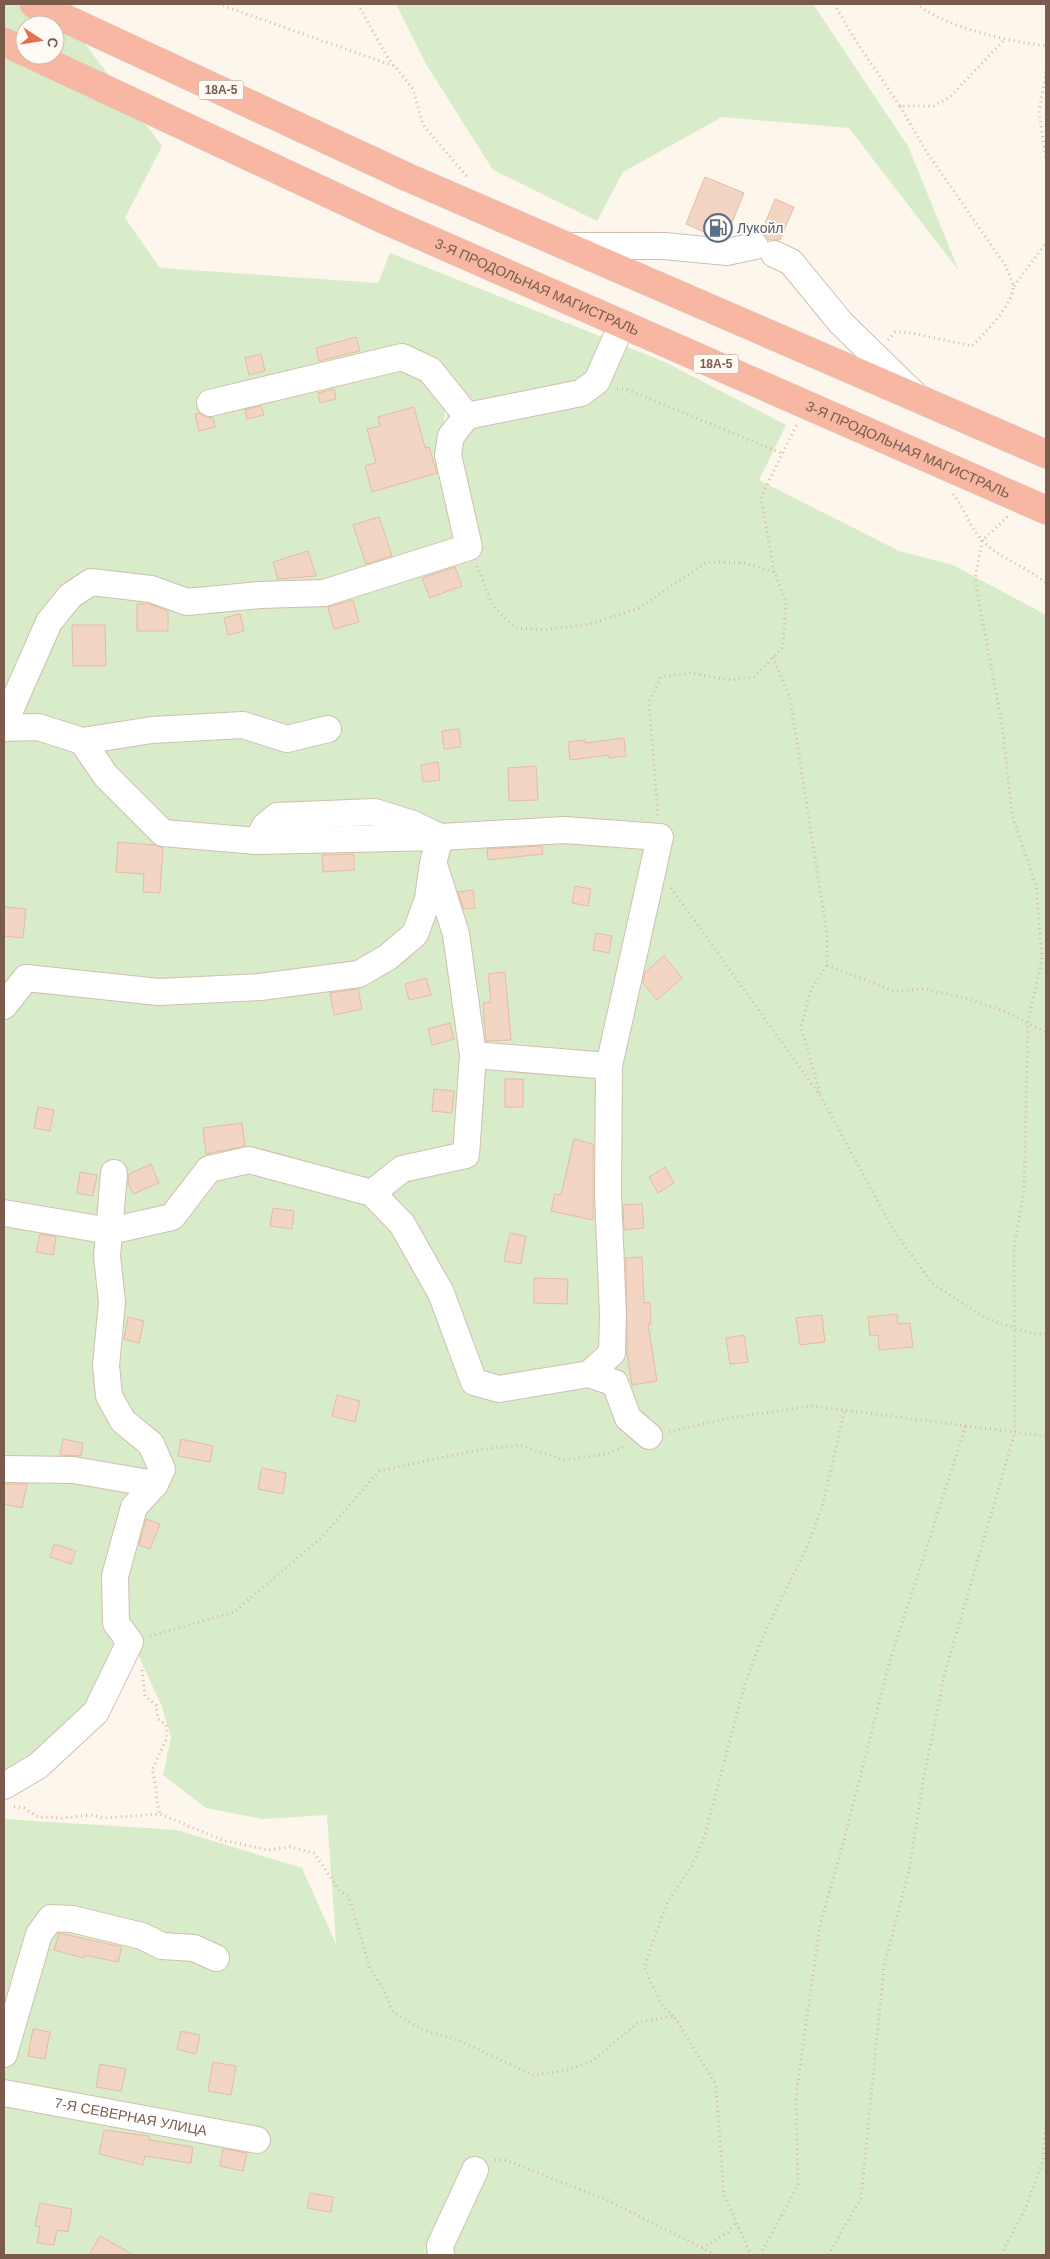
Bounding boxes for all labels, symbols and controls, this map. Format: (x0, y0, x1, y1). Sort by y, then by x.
north arrow (15, 15, 65, 65)
text: С (44, 36, 62, 49)
road number: 18А-5 (198, 80, 244, 100)
fuel station icon: Лукойл (703, 213, 733, 243)
place label: Лукойл (737, 220, 783, 236)
street label: 3-Я ПРОДОЛЬНАЯ МАГИСТРАЛЬ (433, 235, 642, 339)
road number: 18А-5 (694, 354, 738, 374)
street label: 3-Я ПРОДОЛЬНАЯ МАГИСТРАЛЬ (804, 398, 1013, 501)
street label: 7-Я СЕВЕРНАЯ УЛИЦА (53, 2095, 209, 2139)

